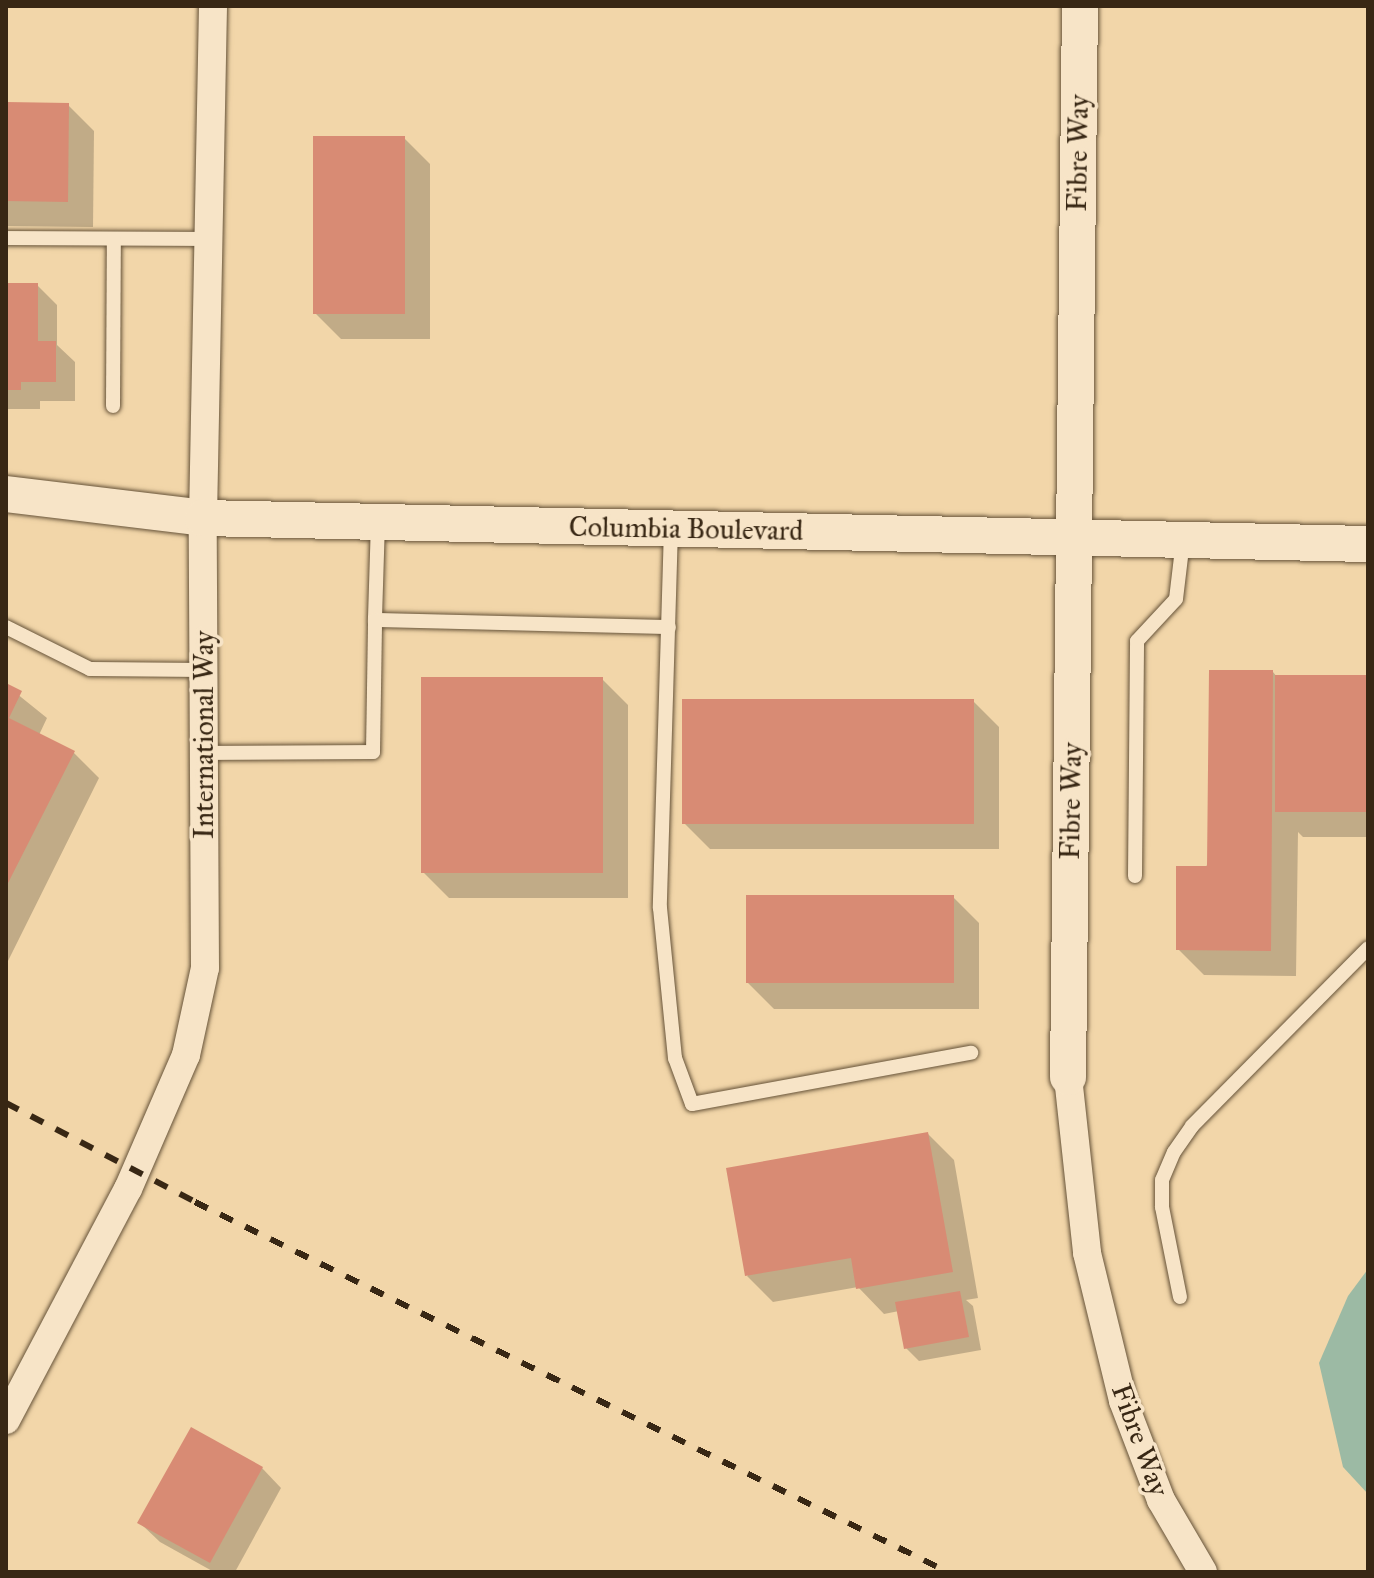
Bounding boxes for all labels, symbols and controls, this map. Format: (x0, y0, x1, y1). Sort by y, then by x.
street label: Fibre Way (1060, 94, 1096, 212)
street label: Columbia Boulevard (568, 510, 804, 548)
street label: International Way (187, 631, 221, 839)
street label: Fibre Way (1053, 742, 1089, 860)
street label: Fibre Way (1104, 1379, 1176, 1501)

